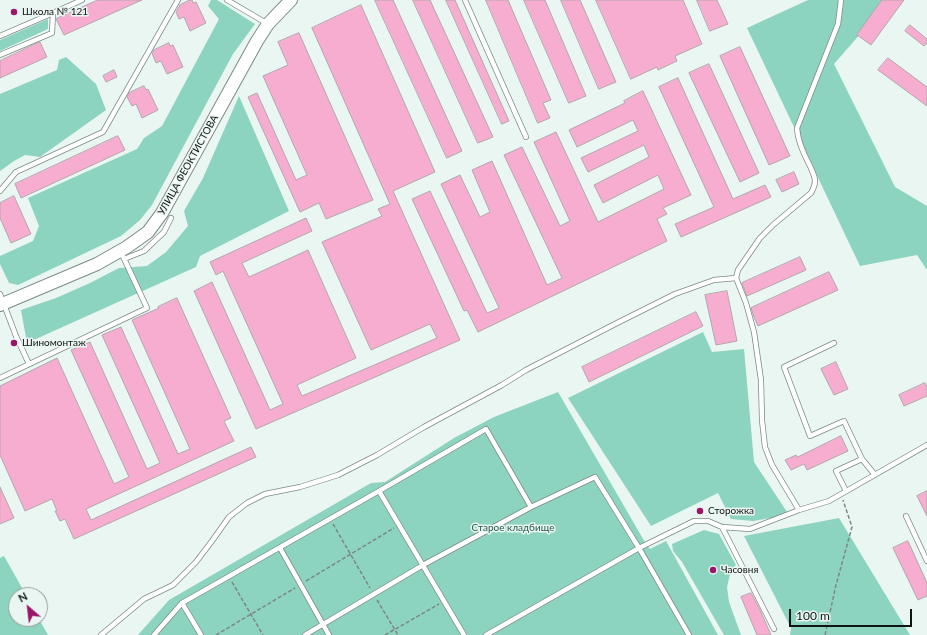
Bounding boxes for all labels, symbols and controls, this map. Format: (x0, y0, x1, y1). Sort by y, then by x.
place label: Школа № 121 (22, 6, 88, 18)
marker: Школа № 121 (9, 7, 19, 17)
street label: УЛИЦА ФЕОКТИСТОВА (155, 113, 221, 217)
place label: Шиномонтаж (22, 337, 86, 349)
marker: Шиномонтаж (9, 338, 19, 348)
place label: Сторожка (708, 505, 754, 517)
marker: Сторожка (695, 506, 705, 516)
park label: Старое кладбище (471, 522, 555, 534)
place label: Часовня (721, 564, 758, 576)
marker: Часовня (708, 565, 718, 575)
north arrow (8, 587, 48, 627)
text: N (16, 589, 29, 605)
scale bar (791, 601, 914, 627)
text: 100 m (796, 608, 830, 623)

